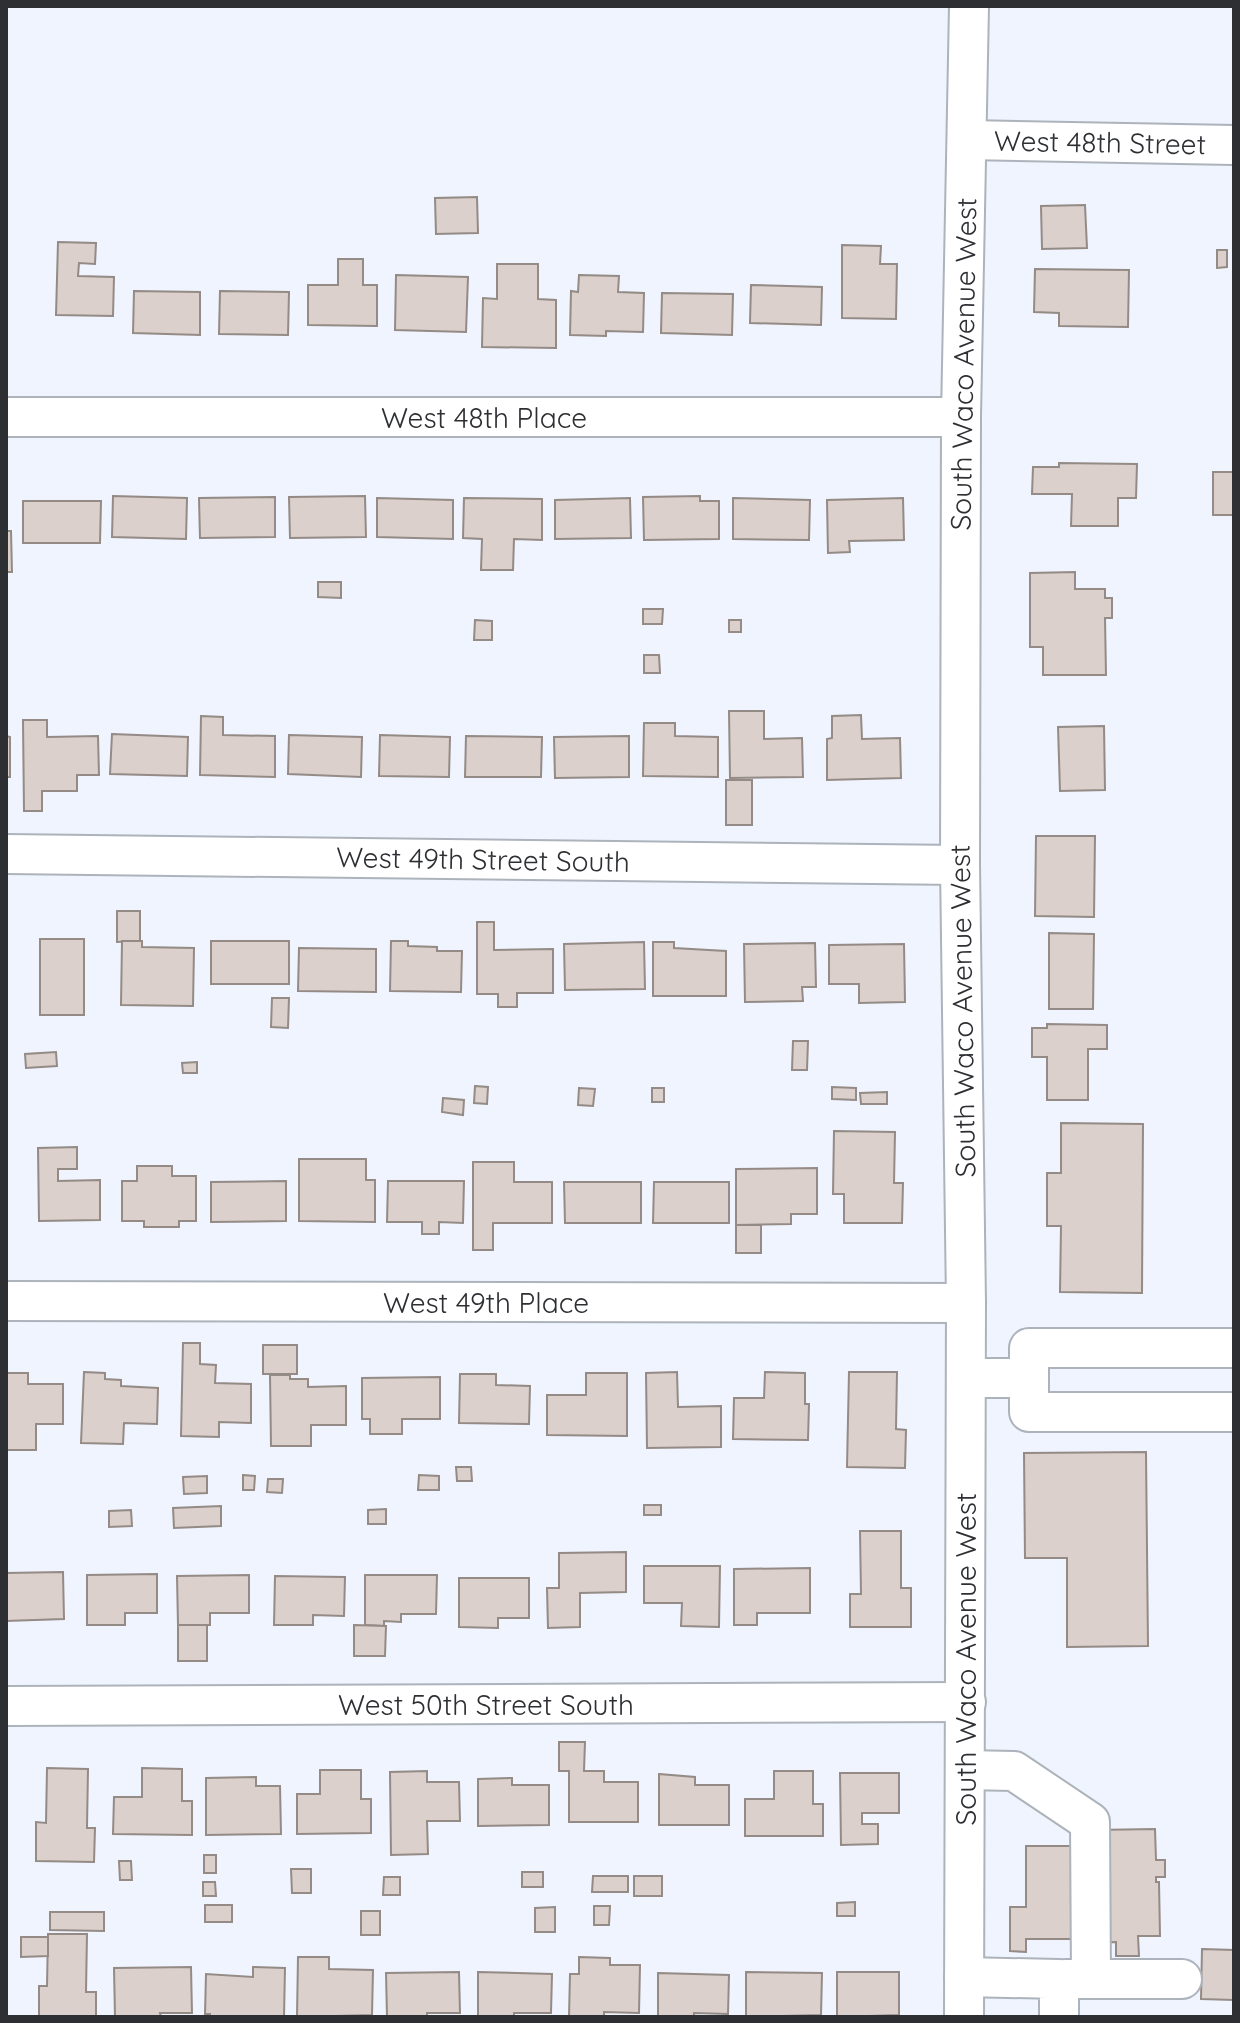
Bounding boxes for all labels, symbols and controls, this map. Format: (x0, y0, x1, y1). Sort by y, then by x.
street label: West 48th Street (994, 123, 1206, 161)
street label: South Waco Avenue West (943, 197, 983, 531)
street label: West 48th Place (381, 400, 587, 435)
street label: West 49th Street South (336, 839, 630, 879)
street label: South Waco Avenue West (942, 844, 982, 1178)
street label: West 49th Place (383, 1285, 589, 1320)
street label: South Waco Avenue West (948, 1493, 983, 1825)
street label: West 50th Street South (338, 1687, 634, 1722)

